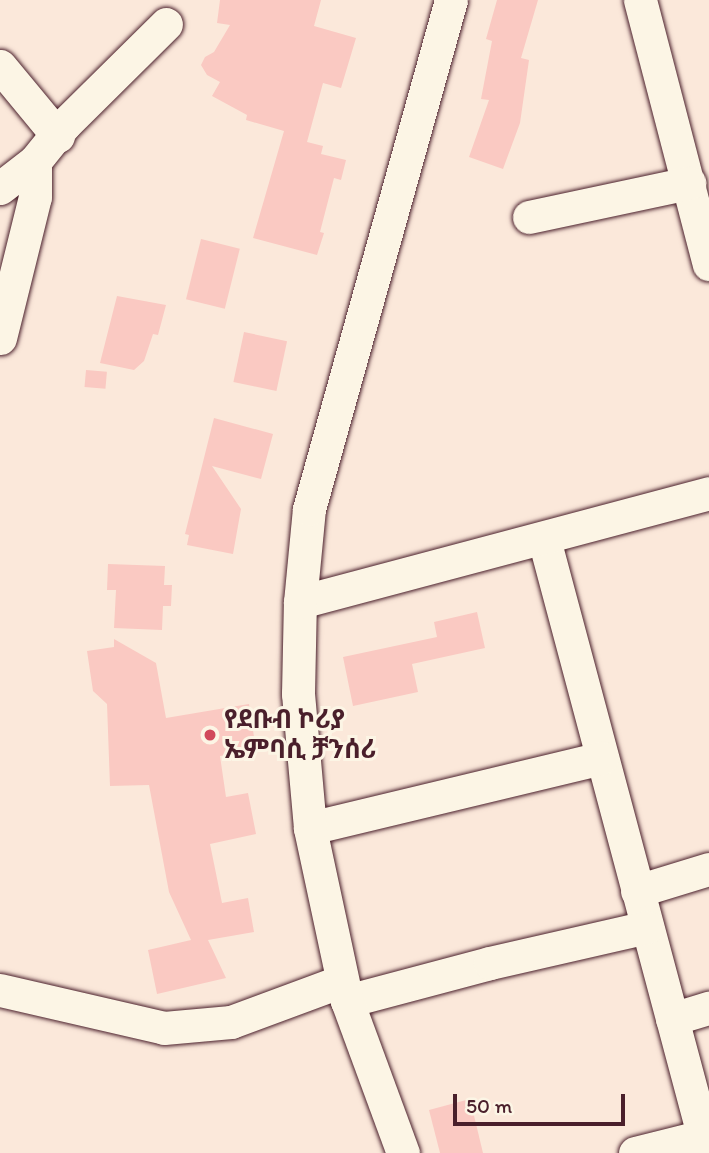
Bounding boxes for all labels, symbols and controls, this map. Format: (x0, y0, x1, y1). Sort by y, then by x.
place label: የደቡብ ኮሪያ ኤምባሲ ቻንሰሪ (224, 704, 376, 766)
marker: የደቡብ ኮሪያ ኤምባሲ ቻንሰሪ (202, 727, 218, 743)
scale bar (457, 1080, 628, 1124)
text: 50 m (466, 1093, 512, 1118)

